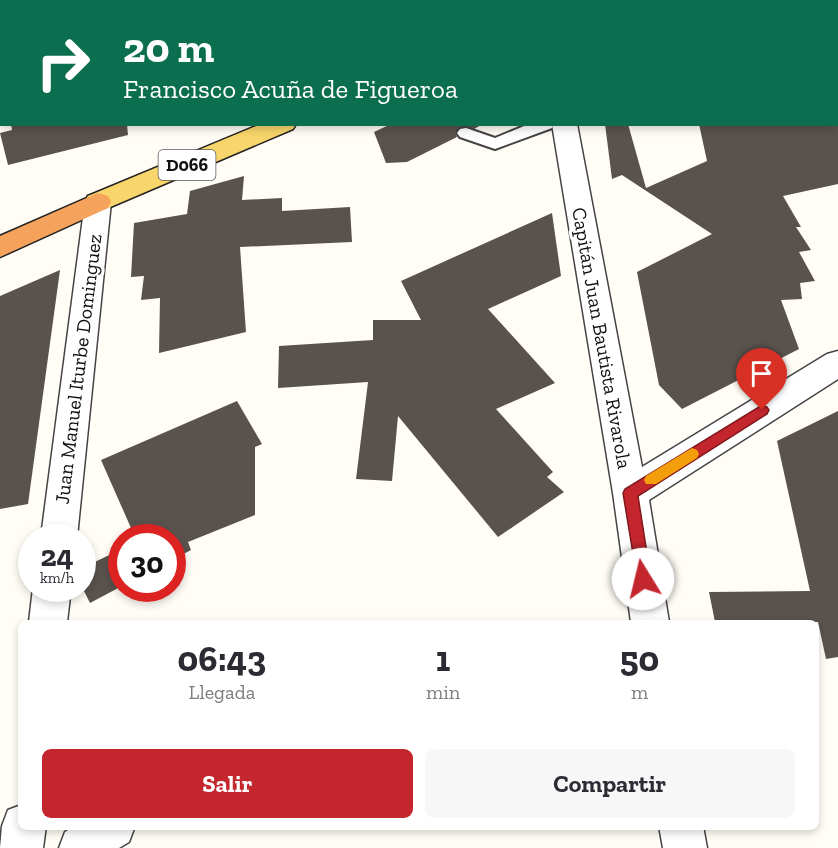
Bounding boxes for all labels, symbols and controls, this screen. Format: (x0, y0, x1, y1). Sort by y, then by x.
text: 20 m (123, 22, 214, 73)
icon: right (24, 24, 102, 102)
text: Francisco Acuña de Figueroa (123, 73, 458, 105)
road number: D066 (158, 150, 216, 180)
street label: Capitán Juan Bautista Rivarola (567, 205, 637, 471)
street label: Juan Manuel Iturbe Dominguez (50, 233, 106, 505)
pin (736, 348, 787, 410)
icon: arrive (745, 357, 778, 390)
speed limit sign: 30 (108, 524, 186, 602)
text: 24 (40, 538, 74, 574)
position arrow (611, 547, 675, 611)
text: km/h (40, 569, 74, 587)
text: 06:43 (178, 637, 266, 680)
text: 1 (436, 637, 450, 680)
text: 50 (620, 637, 659, 680)
text: Llegada (189, 680, 255, 704)
text: min (426, 680, 460, 704)
text: m (631, 680, 648, 704)
button: Salir (42, 749, 413, 818)
button: Compartir (425, 749, 795, 818)

